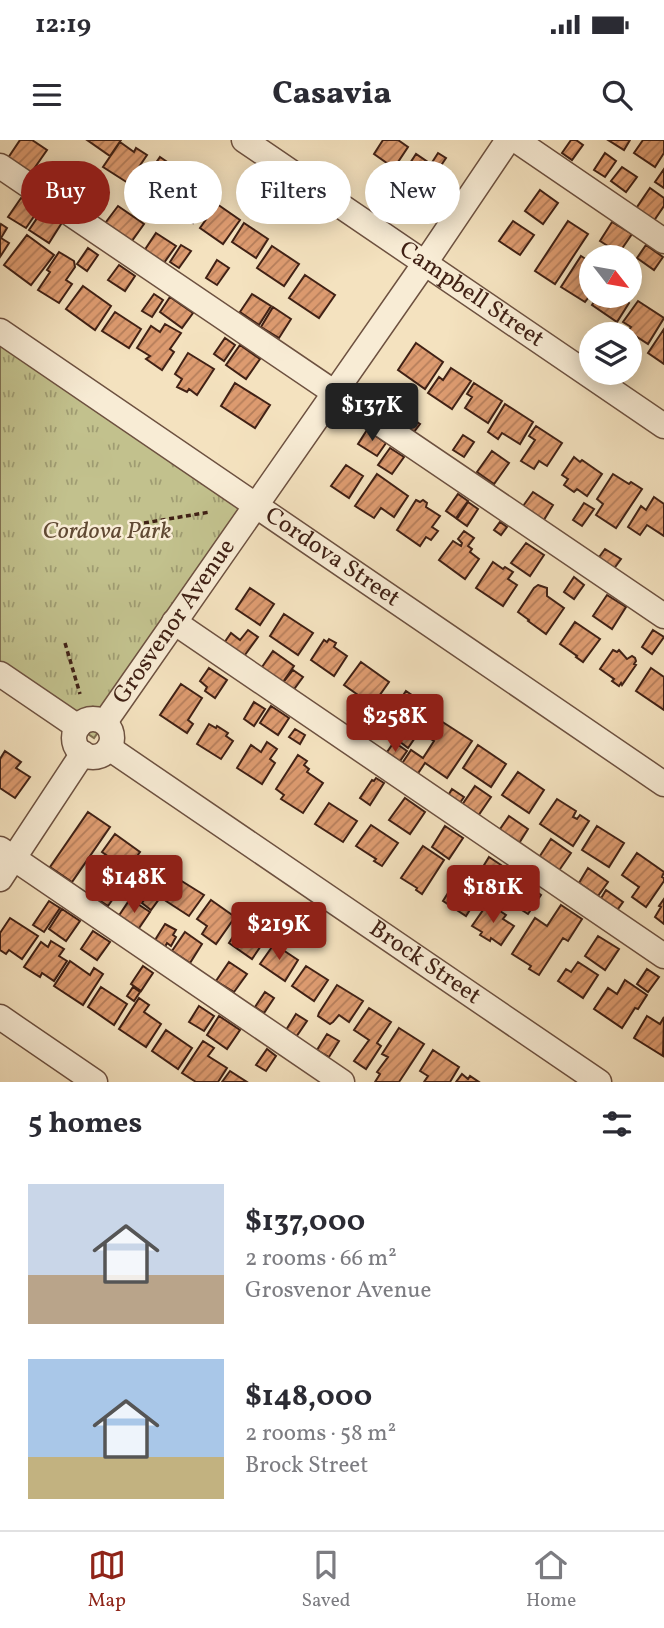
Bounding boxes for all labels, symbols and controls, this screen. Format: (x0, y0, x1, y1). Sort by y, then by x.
text: 12:19 (35, 7, 91, 43)
text: Casavia (272, 73, 392, 117)
icon: menu (28, 76, 66, 114)
icon: search (598, 76, 636, 114)
chip: Buy (21, 161, 110, 224)
chip: Rent (124, 161, 222, 224)
chip: Filters (236, 161, 351, 224)
chip: New (365, 161, 460, 224)
street label: Campbell Street (392, 233, 551, 356)
north arrow (579, 245, 642, 308)
map controls (579, 245, 642, 385)
button: layers (579, 322, 642, 385)
pin: $137K (323, 384, 421, 443)
text: $137K (341, 390, 403, 422)
street label: Cordova Street (258, 499, 407, 616)
park label: Cordova Park (43, 515, 171, 549)
street label: Grosvenor Avenue (105, 532, 244, 711)
pin: $258K (346, 694, 444, 754)
text: $258K (362, 701, 428, 733)
pin: $148K (85, 856, 183, 915)
text: $148K (102, 862, 167, 894)
pin: $181K (444, 866, 542, 925)
text: $181K (463, 872, 523, 904)
pin: $219K (230, 902, 328, 962)
text: $219K (247, 909, 311, 941)
street label: Brock Street (362, 913, 487, 1013)
text: 5 homes (28, 1103, 142, 1145)
icon: filters (598, 1105, 636, 1143)
text: $137,000 (245, 1201, 365, 1243)
icon: home (84, 1212, 168, 1296)
text: 2 rooms · 66 m² (245, 1243, 397, 1275)
text: Grosvenor Avenue (245, 1275, 431, 1307)
text: $148,000 (245, 1376, 372, 1418)
icon: home (84, 1387, 168, 1471)
text: 2 rooms · 58 m² (245, 1418, 396, 1450)
text: Brock Street (245, 1450, 368, 1482)
tab: Map (88, 1546, 126, 1614)
tab: Saved (301, 1546, 350, 1614)
tab: Home (526, 1546, 576, 1614)

